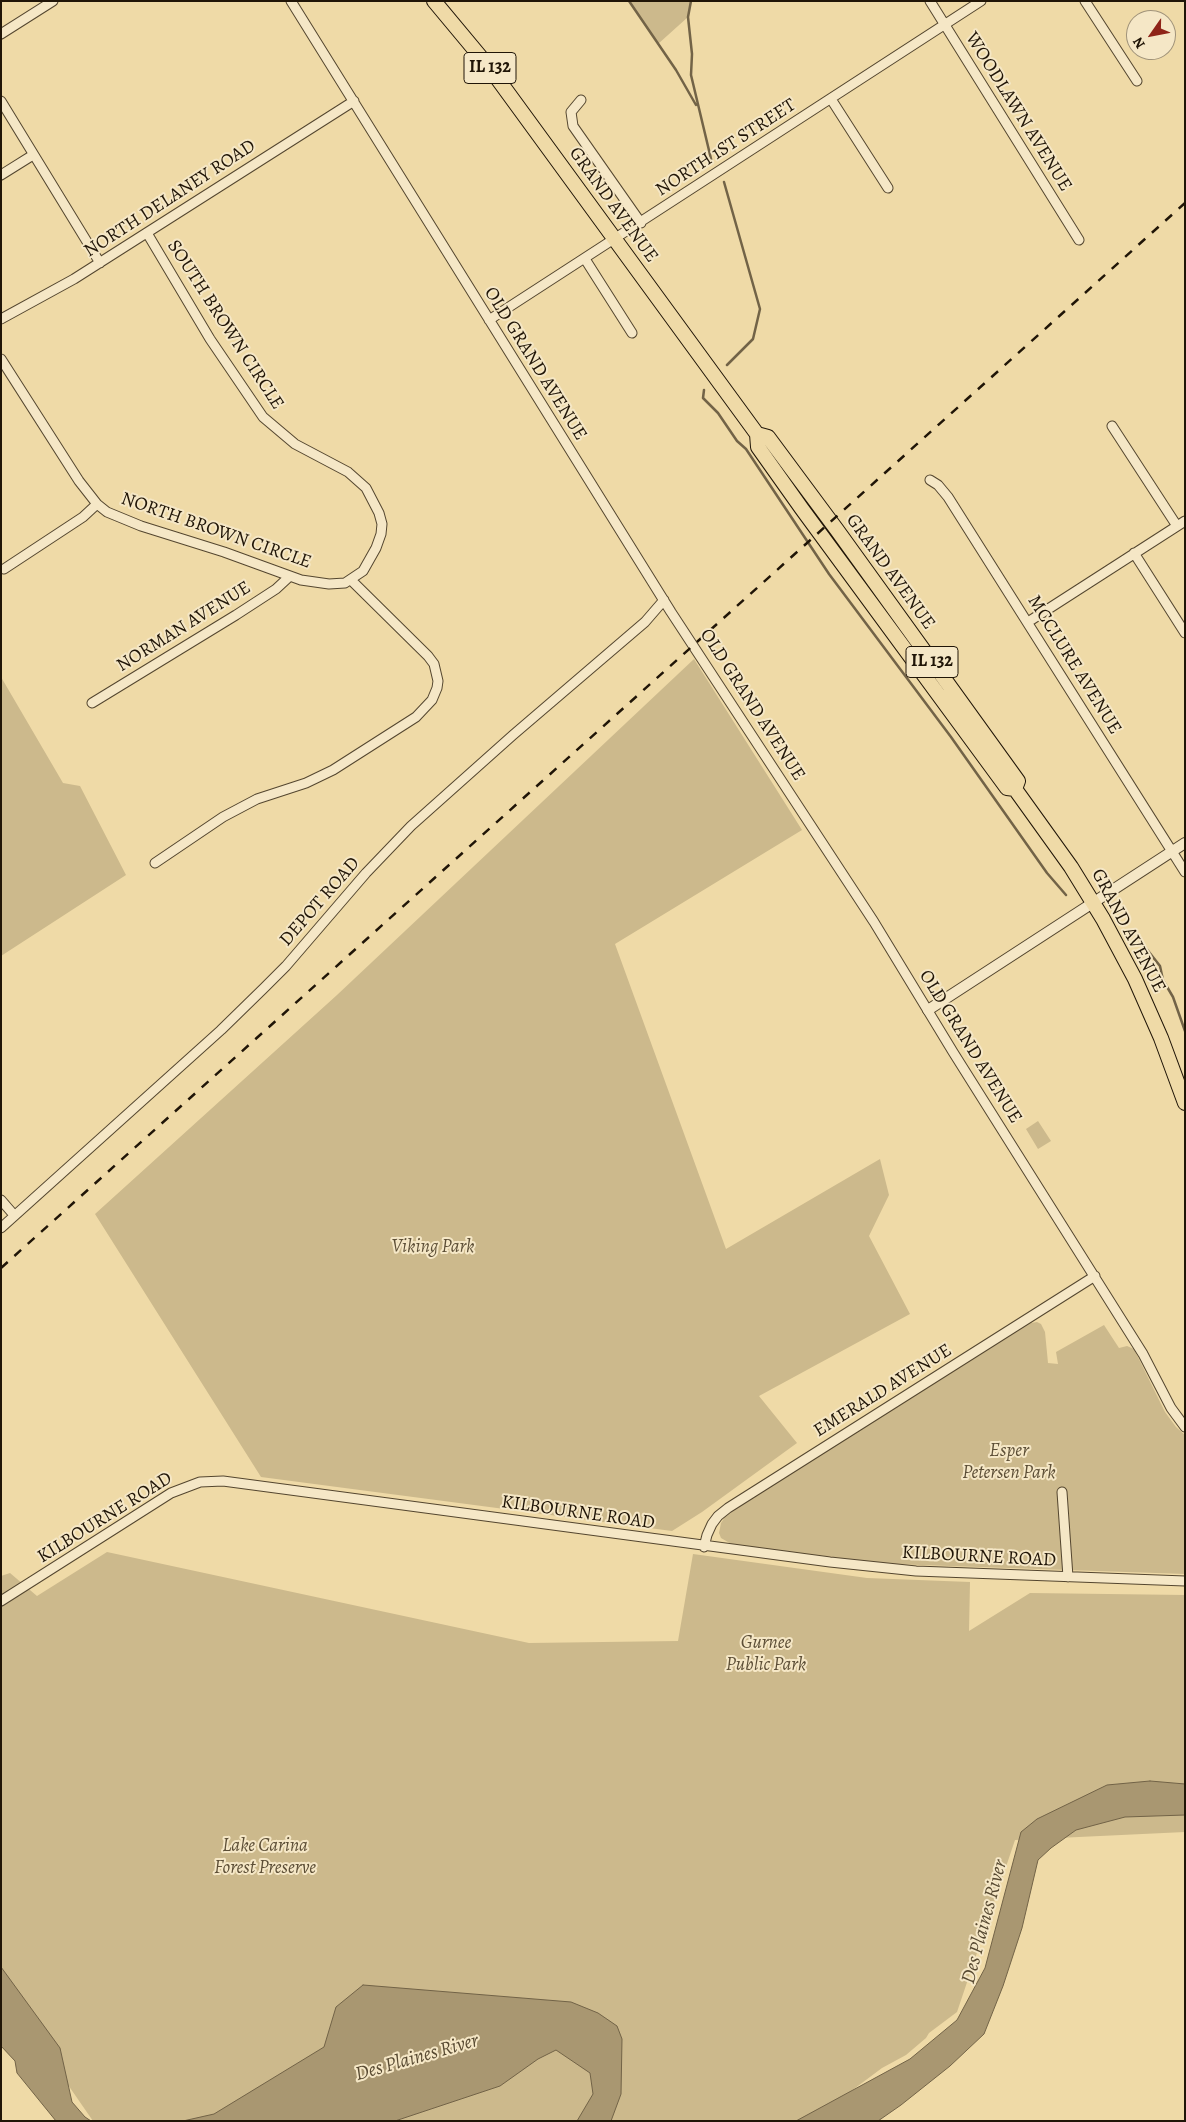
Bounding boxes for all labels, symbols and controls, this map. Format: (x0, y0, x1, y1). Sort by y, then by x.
north arrow (1126, 10, 1176, 60)
street label: WOODLAWN AVENUE (960, 28, 1076, 196)
text: N (1128, 33, 1150, 52)
road number: IL 132 (464, 52, 516, 84)
street label: NORTH 1ST STREET (652, 94, 800, 202)
street label: NORTH DELANEY ROAD (80, 135, 260, 263)
street label: GRAND AVENUE (563, 143, 663, 267)
street label: SOUTH BROWN CIRCLE (162, 236, 288, 414)
street label: OLD GRAND AVENUE (479, 283, 591, 445)
street label: NORTH BROWN CIRCLE (118, 488, 314, 574)
street label: GRAND AVENUE (840, 510, 940, 634)
street label: NORMAN AVENUE (113, 577, 255, 677)
street label: MCCLURE AVENUE (1022, 591, 1126, 739)
street label: OLD GRAND AVENUE (694, 625, 810, 785)
road number: IL 132 (906, 646, 958, 678)
street label: DEPOT ROAD (275, 853, 365, 951)
street label: GRAND AVENUE (1086, 865, 1170, 997)
street label: OLD GRAND AVENUE (914, 966, 1026, 1128)
park label: Viking Park (392, 1236, 474, 1258)
street label: EMERALD AVENUE (810, 1339, 956, 1443)
park label: Esper Petersen Park (962, 1440, 1056, 1484)
street label: KILBOURNE ROAD (33, 1467, 177, 1569)
street label: KILBOURNE ROAD (500, 1491, 656, 1535)
street label: KILBOURNE ROAD (901, 1542, 1057, 1572)
park label: Gurnee Public Park (726, 1632, 806, 1676)
park label: Lake Carina Forest Preserve (214, 1835, 316, 1879)
water label: Des Plaines River (957, 1857, 1013, 1987)
water label: Des Plaines River (353, 2029, 481, 2087)

